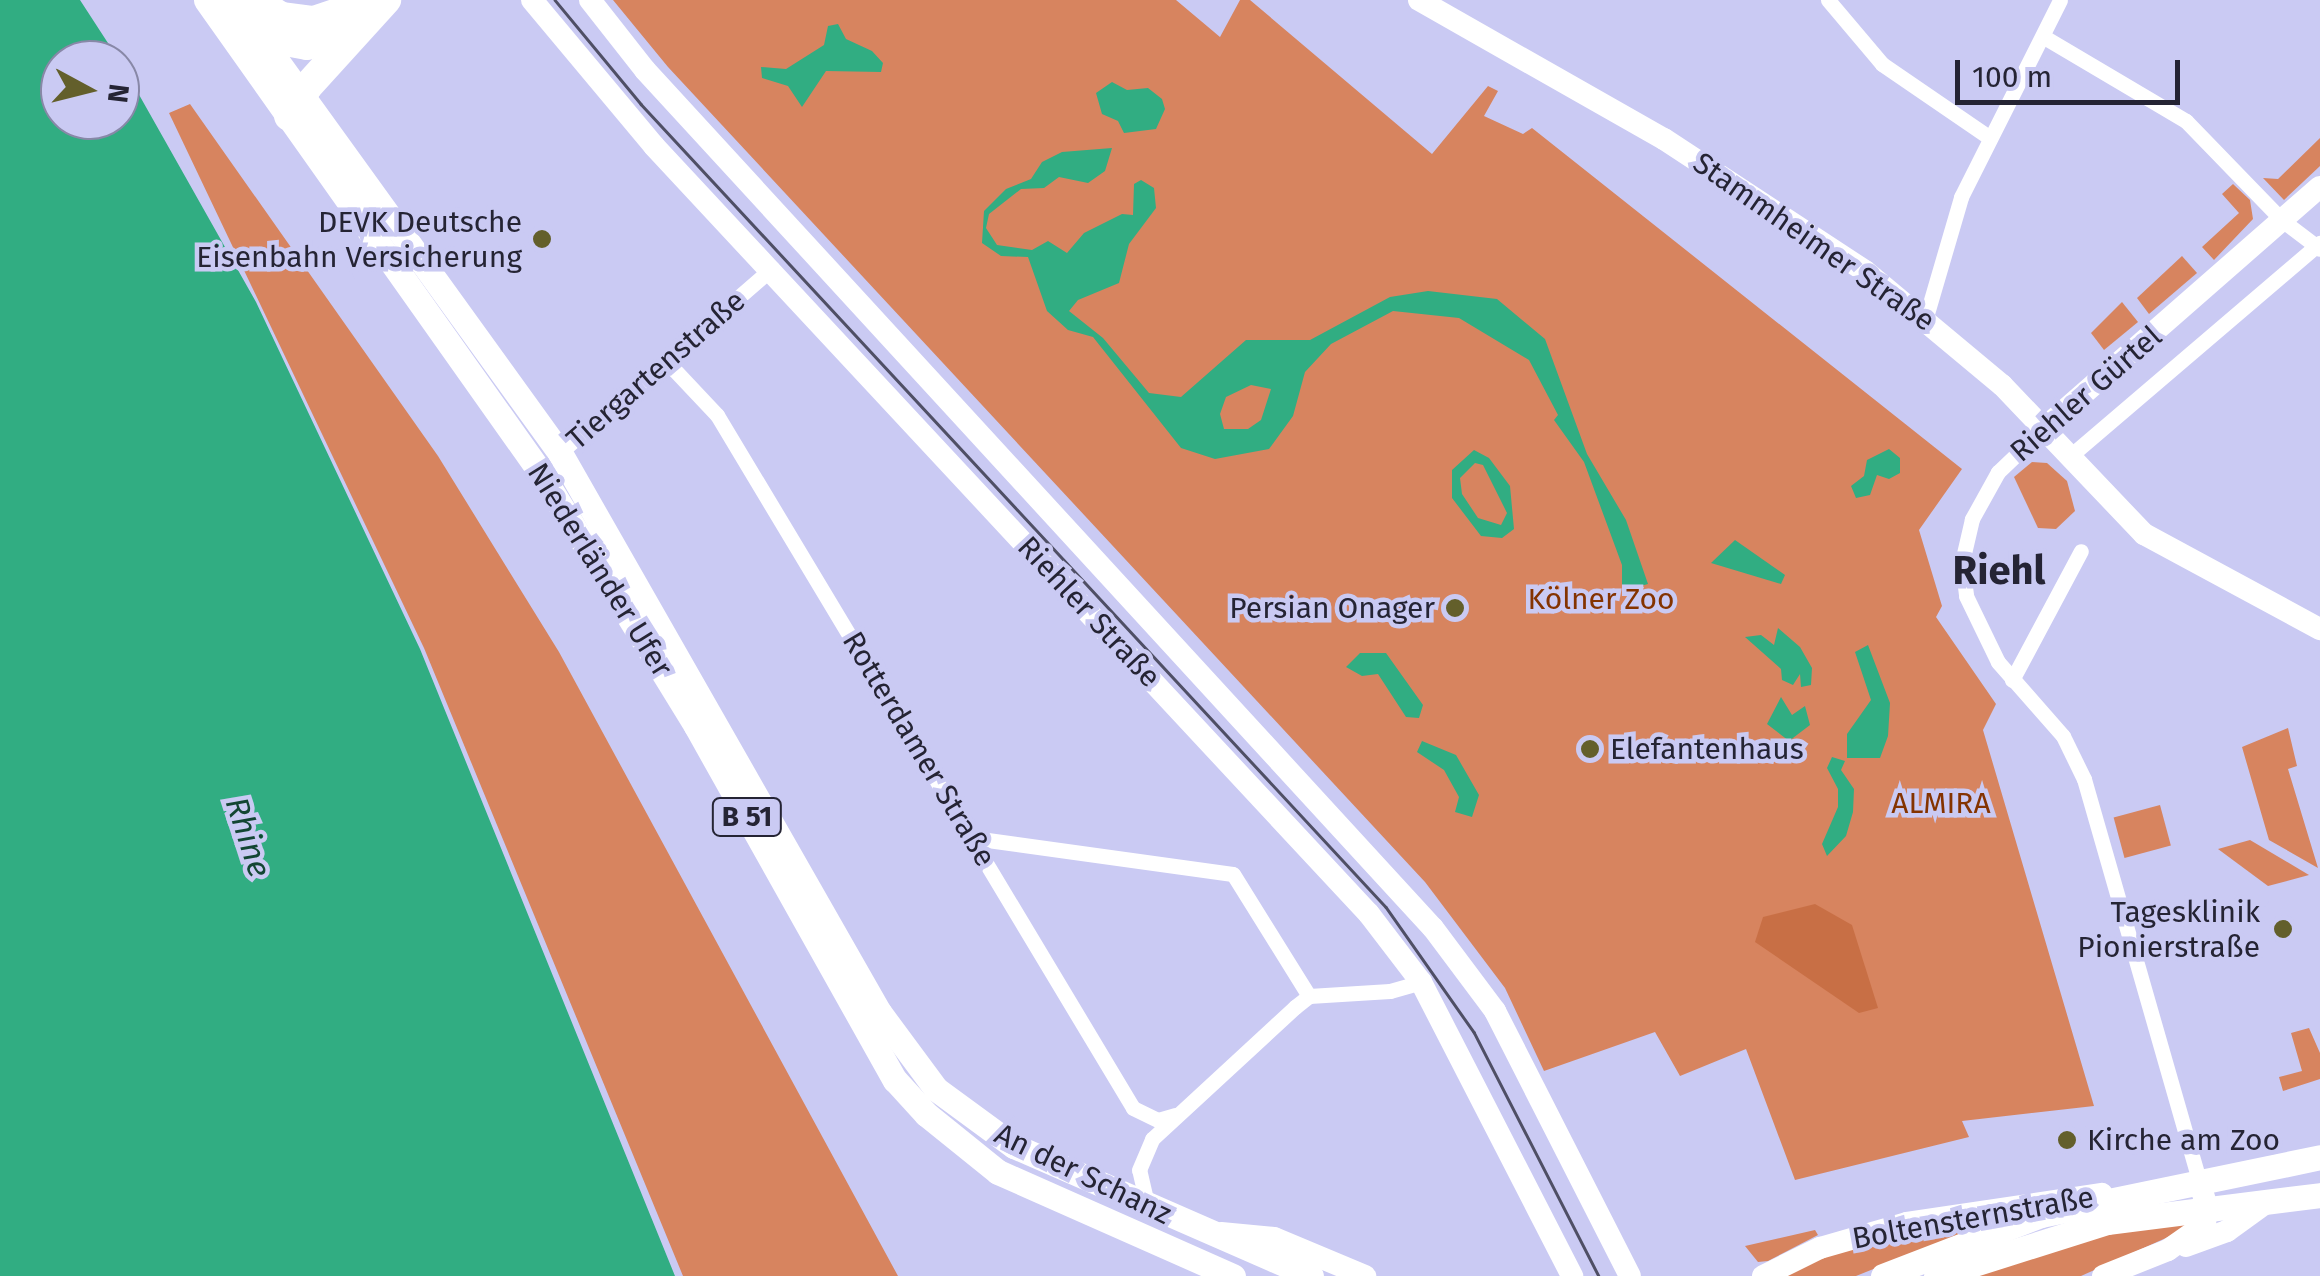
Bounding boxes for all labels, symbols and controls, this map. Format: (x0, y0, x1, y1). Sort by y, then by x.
north arrow (40, 40, 140, 140)
scale bar (1960, 40, 2185, 102)
text: 100 m (1972, 59, 2052, 95)
text: N (101, 82, 136, 105)
street label: Stammheimer Straße (1686, 145, 1942, 339)
place label: DEVK Deutsche Eisenbahn Versicherung (196, 204, 522, 274)
marker: DEVK Deutsche Eisenbahn Versicherung (531, 228, 553, 250)
street label: Tiergartenstraße (559, 283, 753, 457)
street label: Riehler Gürtel (2003, 319, 2169, 469)
street label: Niederländer Ufer (520, 457, 680, 683)
street label: Riehler Straße (1010, 529, 1168, 695)
district label: Riehl (1953, 547, 2045, 595)
park label: Kölner Zoo (1527, 581, 1675, 617)
place label: Persian Onager (1229, 590, 1435, 626)
marker: Persian Onager (1444, 597, 1466, 619)
street label: Rotterdamer Straße (835, 625, 1003, 873)
place label: Elefantenhaus (1610, 731, 1804, 767)
marker: Elefantenhaus (1579, 738, 1601, 760)
park label: ALMIRA (1891, 785, 1991, 821)
water label: Rhine (217, 792, 279, 882)
road number: B 51 (710, 794, 784, 840)
place label: Tagesklinik Pionierstraße (2077, 894, 2260, 964)
marker: Tagesklinik Pionierstraße (2270, 916, 2296, 942)
street label: An der Schanz (989, 1116, 1177, 1232)
place label: Kirche am Zoo (2087, 1122, 2280, 1158)
marker: Kirche am Zoo (2056, 1129, 2078, 1151)
street label: Boltensternstraße (1849, 1179, 2097, 1257)

